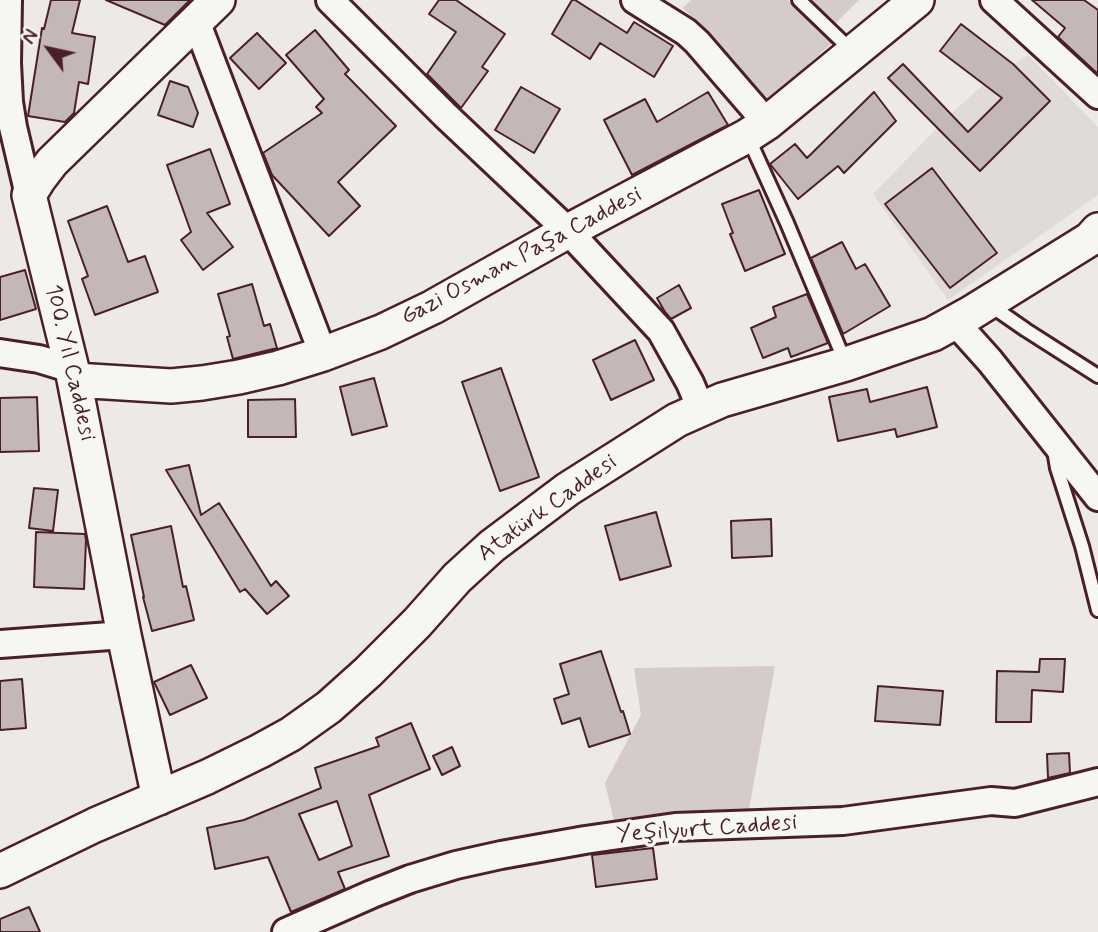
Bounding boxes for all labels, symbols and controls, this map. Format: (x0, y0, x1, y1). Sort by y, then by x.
north arrow (14, 14, 84, 84)
text: N (17, 25, 45, 49)
street label: Gazi Osman Paşa Caddesi (397, 182, 647, 332)
street label: 100. Yıl Caddesi (38, 282, 100, 444)
street label: Atatürk Caddesi (473, 449, 623, 569)
street label: Yeşilyurt Caddesi (616, 810, 798, 850)

